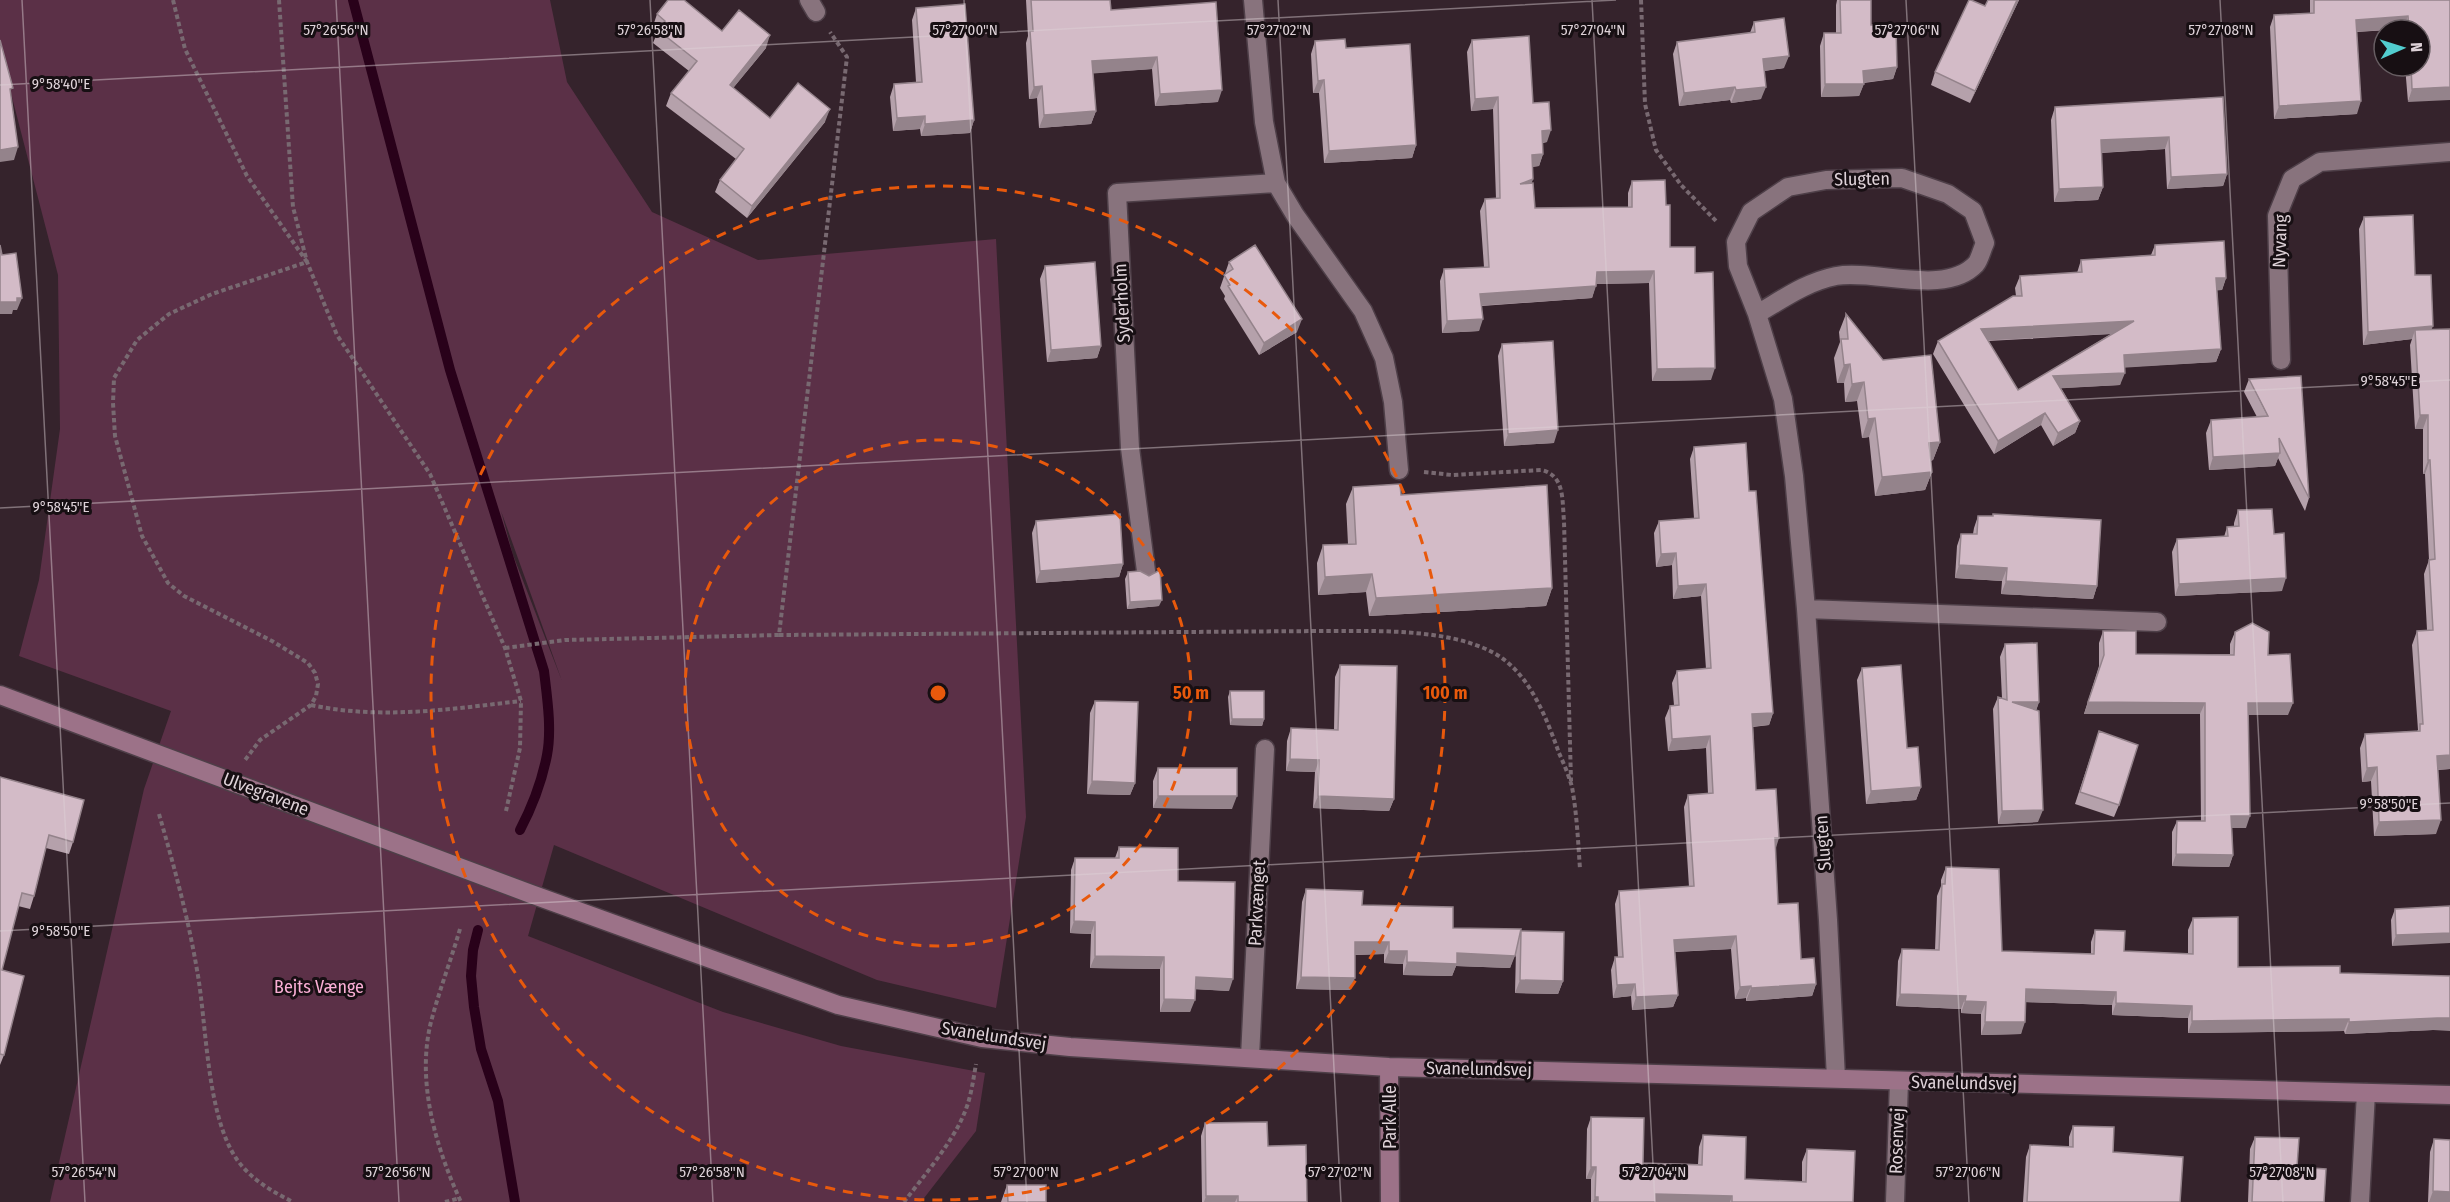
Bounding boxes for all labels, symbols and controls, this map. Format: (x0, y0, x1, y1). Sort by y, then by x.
north arrow (2372, 18, 2432, 78)
text: 57°26'56"N (303, 21, 369, 39)
text: 57°26'58"N (617, 21, 683, 39)
text: 57°27'00"N (932, 21, 998, 39)
text: 57°27'02"N (1247, 21, 1311, 39)
text: 57°27'04"N (1561, 21, 1625, 39)
text: 57°27'06"N (1874, 21, 1940, 39)
text: 57°27'08"N (2188, 21, 2254, 39)
text: N (2407, 42, 2426, 53)
text: 9°58'40"E (32, 75, 90, 93)
street label: Slugten (1834, 168, 1890, 190)
street label: Nyvang (2268, 213, 2292, 268)
street label: Syderholm (1109, 263, 1135, 343)
text: 9°58'45"E (2360, 372, 2418, 390)
text: 9°58'45"E (32, 498, 90, 516)
text: 50 m (1173, 682, 1209, 704)
text: 100 m (1423, 682, 1467, 704)
centre of rings (928, 683, 948, 703)
street label: Ulvegravene (220, 768, 312, 820)
text: 9°58'50"E (2360, 795, 2418, 813)
street label: Slugten (1810, 815, 1836, 871)
street label: Parkvænget (1244, 859, 1270, 947)
text: 9°58'50"E (32, 922, 90, 940)
park label: Bejts Vænge (274, 976, 364, 998)
street label: Svanelundsvej (940, 1017, 1048, 1055)
street label: Svanelundsvej (1426, 1057, 1532, 1081)
street label: Svanelundsvej (1911, 1071, 2017, 1095)
street label: Park Alle (1379, 1085, 1401, 1149)
street label: Rosenvej (1885, 1107, 1909, 1175)
text: 57°26'54"N (52, 1163, 116, 1181)
text: 57°26'56"N (365, 1163, 431, 1181)
text: 57°26'58"N (679, 1163, 745, 1181)
text: 57°27'00"N (993, 1163, 1059, 1181)
text: 57°27'02"N (1308, 1163, 1372, 1181)
text: 57°27'04"N (1622, 1163, 1686, 1181)
text: 57°27'06"N (1935, 1163, 2001, 1181)
text: 57°27'08"N (2249, 1163, 2315, 1181)

